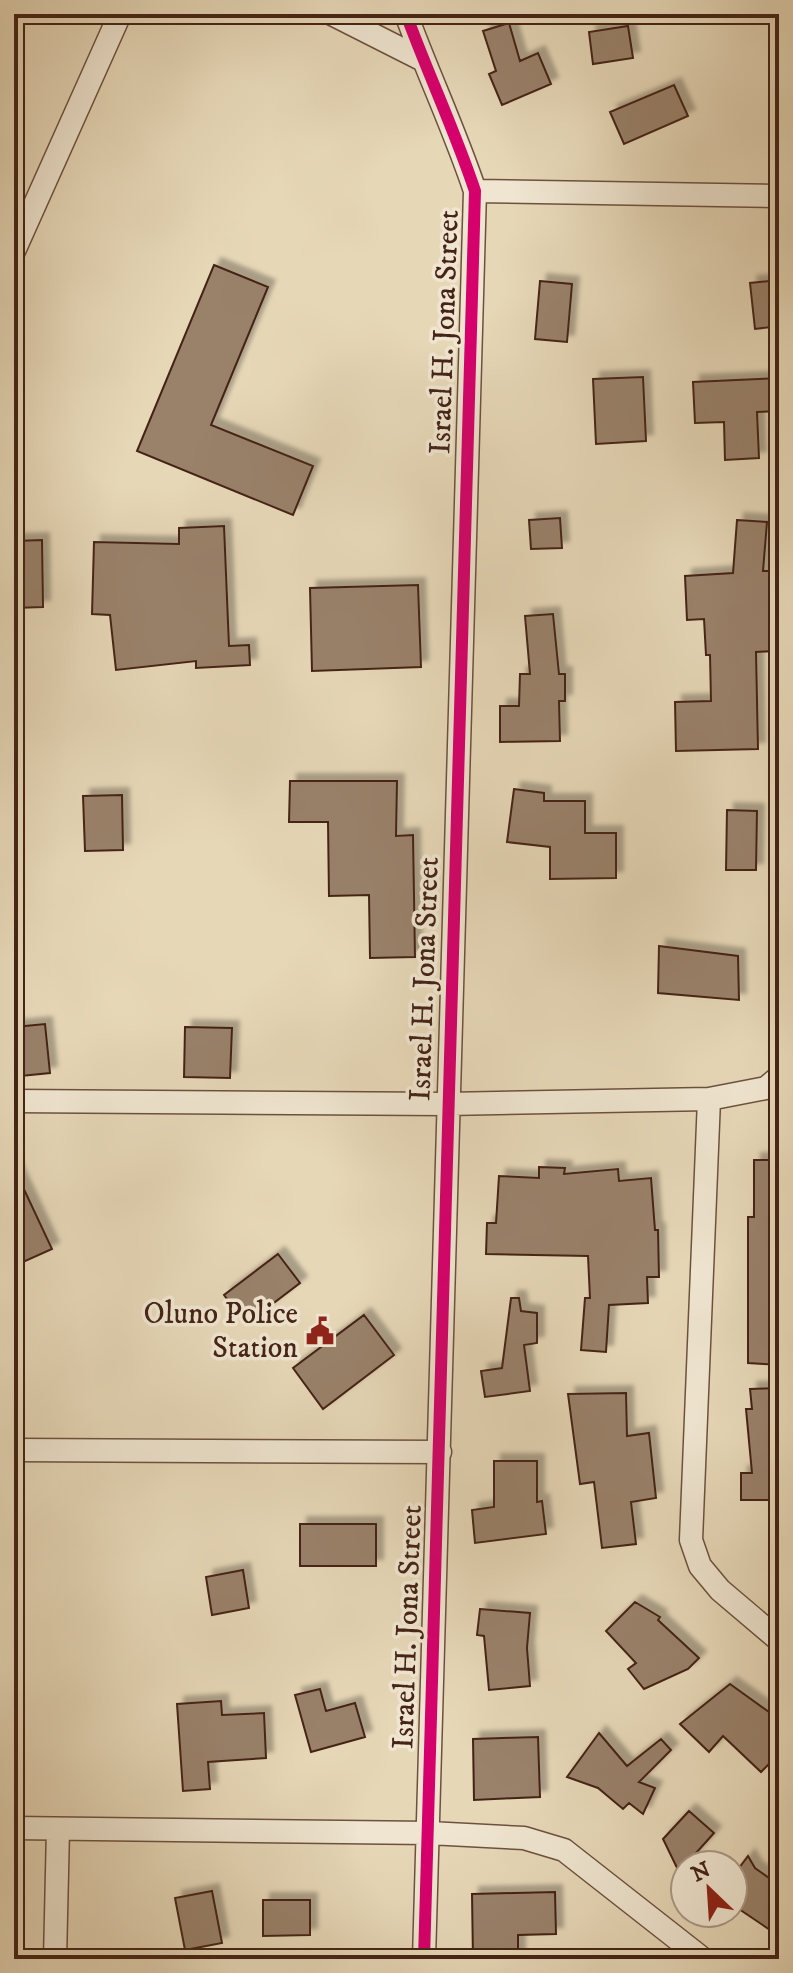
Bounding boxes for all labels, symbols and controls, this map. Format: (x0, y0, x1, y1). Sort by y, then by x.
street label: Israel H. Jona Street (422, 209, 468, 455)
street label: Israel H. Jona Street (402, 856, 448, 1102)
place label: Oluno Police Station (144, 1296, 298, 1367)
public building icon: Oluno Police Station (305, 1316, 335, 1346)
street label: Israel H. Jona Street (385, 1504, 431, 1750)
north arrow (669, 1849, 749, 1929)
text: N (687, 1856, 715, 1888)

